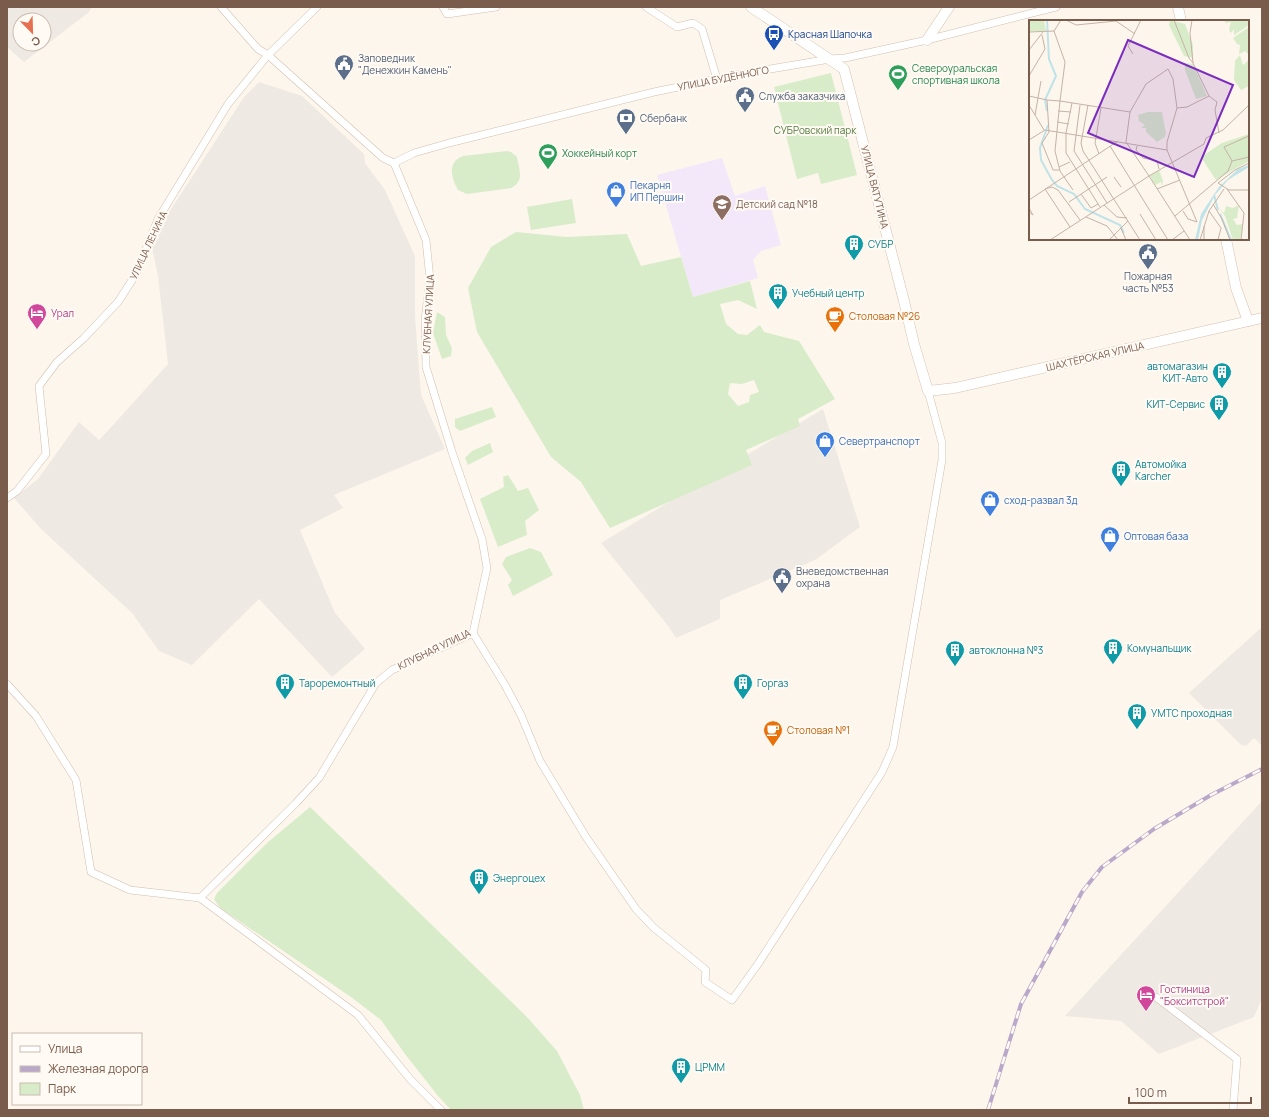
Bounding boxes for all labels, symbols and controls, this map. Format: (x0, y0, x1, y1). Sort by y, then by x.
north arrow (12, 12, 52, 52)
inset map (1029, 20, 1249, 240)
bus stop icon: Красная Шапочка (763, 23, 785, 51)
place label: Красная Шапочка (788, 27, 872, 41)
text: С (29, 33, 43, 50)
place label: Заповедник "Денежкин Камень" (358, 51, 452, 77)
public building icon: Заповедник "Денежкин Камень" (333, 53, 355, 81)
place label: Североуральская спортивная школа (912, 61, 1000, 87)
street label: УЛИЦА БУДЁННОГО (676, 62, 770, 94)
sports icon: Североуральская спортивная школа (887, 63, 909, 91)
public building icon: Служба заказчика (734, 85, 756, 113)
place label: Служба заказчика (759, 89, 845, 103)
bank icon: Сбербанк (615, 107, 637, 135)
place label: Сбербанк (640, 111, 688, 125)
park label: СУБРовский парк (774, 123, 857, 137)
sports icon: Хоккейный корт (537, 142, 559, 170)
street label: УЛИЦА ВАТУТИНА (858, 144, 892, 231)
place label: Хоккейный корт (562, 146, 637, 160)
place label: Пекарня ИП Першин (630, 178, 684, 204)
shop icon: Пекарня ИП Першин (605, 180, 627, 208)
school or university icon: Детский сад №18 (711, 193, 733, 221)
place label: Детский сад №18 (736, 197, 818, 211)
street label: УЛИЦА ЛЕНИНА (126, 208, 170, 282)
building icon: СУБР (843, 233, 865, 261)
place label: СУБР (868, 237, 893, 251)
public building icon: Пожарная часть №53 (1137, 242, 1159, 270)
place label: Пожарная часть №53 (1122, 269, 1174, 295)
street label: КЛУБНАЯ УЛИЦА (419, 273, 437, 354)
building icon: Учебный центр (767, 282, 789, 310)
place label: Учебный центр (792, 286, 864, 300)
hotel icon: Урал (26, 302, 48, 330)
cafe icon: Столовая №26 (824, 305, 846, 333)
place label: Урал (51, 306, 74, 320)
place label: Столовая №26 (849, 309, 920, 323)
street label: ШАХТЁРСКАЯ УЛИЦА (1045, 338, 1146, 374)
place label: автомагазин КИТ-Авто (1147, 359, 1208, 385)
building icon: автомагазин КИТ-Авто (1211, 361, 1233, 389)
building icon: КИТ-Сервис (1208, 393, 1230, 421)
place label: КИТ-Сервис (1147, 397, 1205, 411)
shop icon: Севертранспорт (814, 430, 836, 458)
place label: Севертранспорт (839, 434, 920, 448)
place label: Автомойка Karcher (1135, 457, 1187, 483)
building icon: Автомойка Karcher (1110, 459, 1132, 487)
shop icon: сход-развал 3д (979, 489, 1001, 517)
place label: сход-развал 3д (1004, 493, 1077, 507)
shop icon: Оптовая база (1099, 525, 1121, 553)
place label: Оптовая база (1124, 529, 1188, 543)
place label: Вневедомственная охрана (796, 564, 888, 590)
public building icon: Вневедомственная охрана (771, 566, 793, 594)
street label: КЛУБНАЯ УЛИЦА (395, 625, 473, 673)
building icon: Комунальщик (1102, 637, 1124, 665)
building icon: автоклонна №3 (944, 639, 966, 667)
place label: Комунальщик (1127, 641, 1192, 655)
place label: автоклонна №3 (969, 643, 1043, 657)
building icon: Тароремонтный (274, 672, 296, 700)
building icon: Горгаз (732, 672, 754, 700)
place label: Тароремонтный (299, 676, 375, 690)
place label: Горгаз (757, 676, 788, 690)
building icon: УМТС проходная (1126, 702, 1148, 730)
place label: УМТС проходная (1151, 706, 1232, 720)
cafe icon: Столовая №1 (762, 719, 784, 747)
place label: Столовая №1 (787, 723, 850, 737)
building icon: Энергоцех (468, 867, 490, 895)
place label: Энергоцех (493, 871, 546, 885)
place label: Гостиница "Бокситстрой" (1160, 982, 1229, 1008)
hotel icon: Гостиница "Бокситстрой" (1135, 984, 1157, 1012)
legend (12, 1033, 142, 1105)
text: Улица (48, 1040, 82, 1057)
building icon: ЦРММ (670, 1056, 692, 1084)
text: Железная дорога (48, 1060, 148, 1077)
place label: ЦРММ (695, 1060, 725, 1074)
scale bar (1129, 1079, 1251, 1105)
text: Парк (48, 1080, 77, 1097)
text: 100 m (1135, 1084, 1167, 1101)

